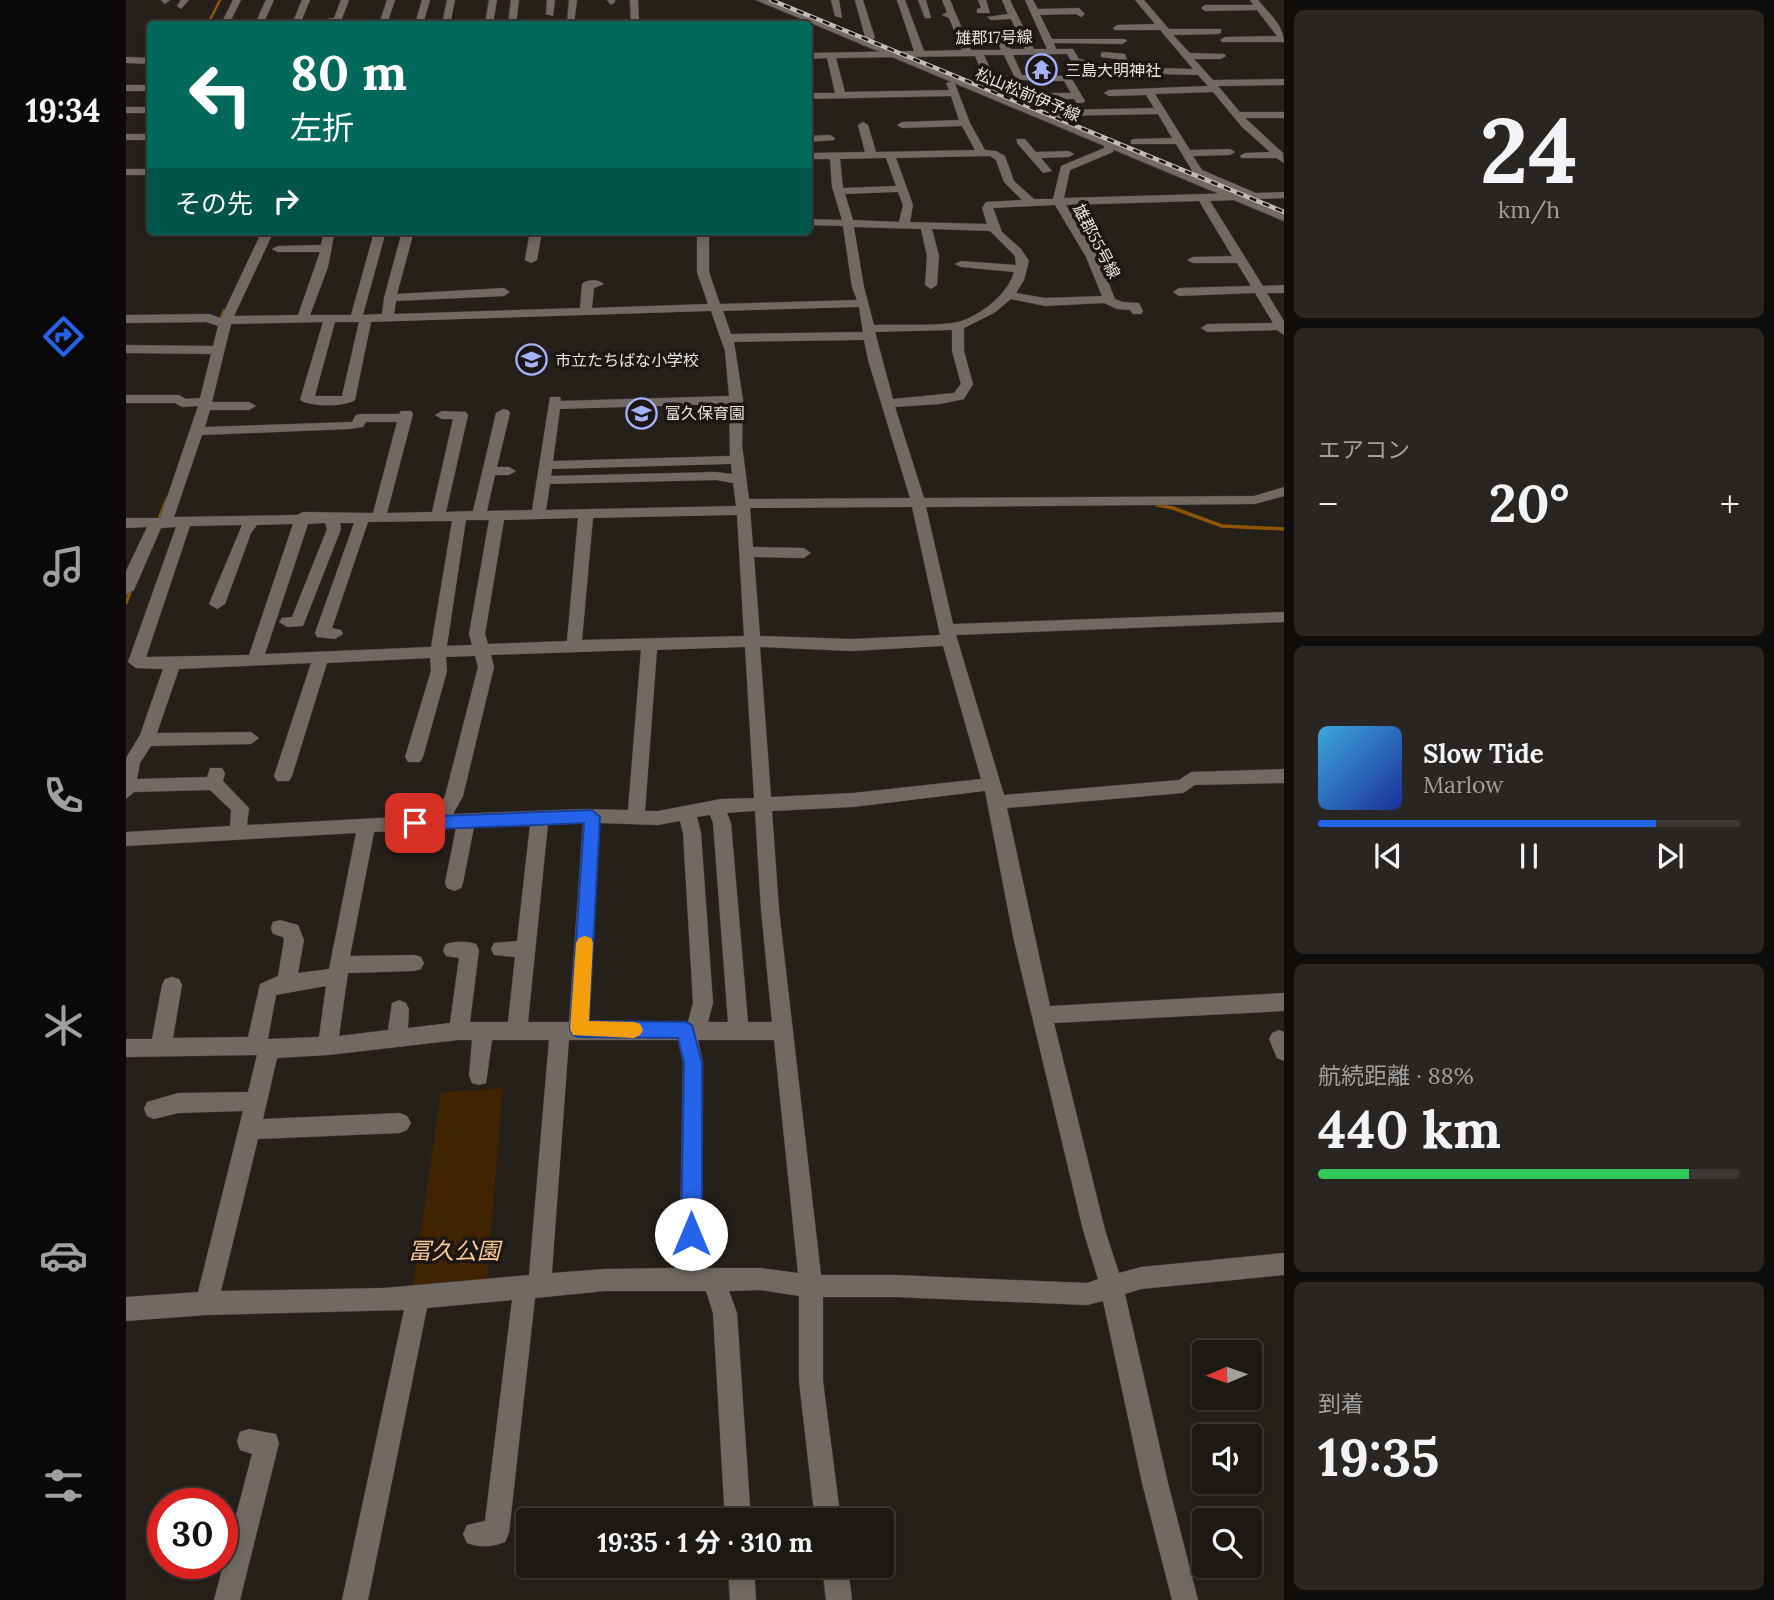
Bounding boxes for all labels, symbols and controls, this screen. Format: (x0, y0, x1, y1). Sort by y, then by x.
street label: 雄郡17号線 (955, 26, 1033, 48)
text: 80 m (290, 41, 407, 103)
icon: left (175, 49, 266, 140)
temple icon: 三島大明神社 (1025, 53, 1059, 87)
place label: 三島大明神社 (1065, 60, 1161, 80)
street label: 松山松前伊予線 (973, 63, 1083, 125)
text: 19:34 (26, 90, 100, 131)
text: 24 (1480, 91, 1578, 208)
text: 左折 (290, 107, 354, 148)
icon: right (267, 182, 305, 220)
text: その先 (175, 187, 253, 220)
text: km/h (1498, 195, 1560, 224)
street label: 雄郡55号線 (1069, 200, 1125, 282)
icon: directions (39, 312, 88, 361)
school or university icon: 市立たちばな小学校 (515, 343, 549, 377)
place label: 市立たちばな小学校 (555, 350, 699, 370)
school or university icon: 富久保育園 (625, 396, 659, 430)
place label: 富久保育園 (665, 403, 745, 423)
text: エアコン (1318, 435, 1410, 464)
text: 20° (1489, 470, 1569, 536)
text: − (1318, 480, 1338, 528)
text: + (1720, 480, 1740, 528)
icon: music (39, 542, 88, 591)
text: Slow Tide (1423, 737, 1544, 770)
text: Marlow (1423, 770, 1504, 799)
icon: phone (39, 771, 88, 820)
pin (385, 793, 445, 853)
icon: arrive (396, 804, 434, 842)
icon: previous (1369, 837, 1407, 875)
icon: pause (1510, 837, 1548, 875)
icon: next (1651, 837, 1689, 875)
icon: climate (39, 1001, 88, 1050)
text: 航続距離 · 88% (1318, 1061, 1474, 1090)
text: 440 km (1318, 1096, 1501, 1162)
position arrow (654, 1197, 728, 1271)
icon: car (39, 1231, 88, 1280)
park label: 冨久公園 (408, 1236, 503, 1265)
north arrow (1192, 1340, 1262, 1410)
map controls (1192, 1340, 1262, 1578)
text: 到着 (1318, 1389, 1364, 1418)
button: sound (1192, 1424, 1262, 1494)
text: 19:35 (1318, 1424, 1439, 1490)
icon: filters (39, 1461, 88, 1510)
speed limit sign: 30 (147, 1488, 238, 1579)
button: search (1192, 1508, 1262, 1578)
text: 19:35 · 1 分 · 310 m (597, 1526, 813, 1559)

